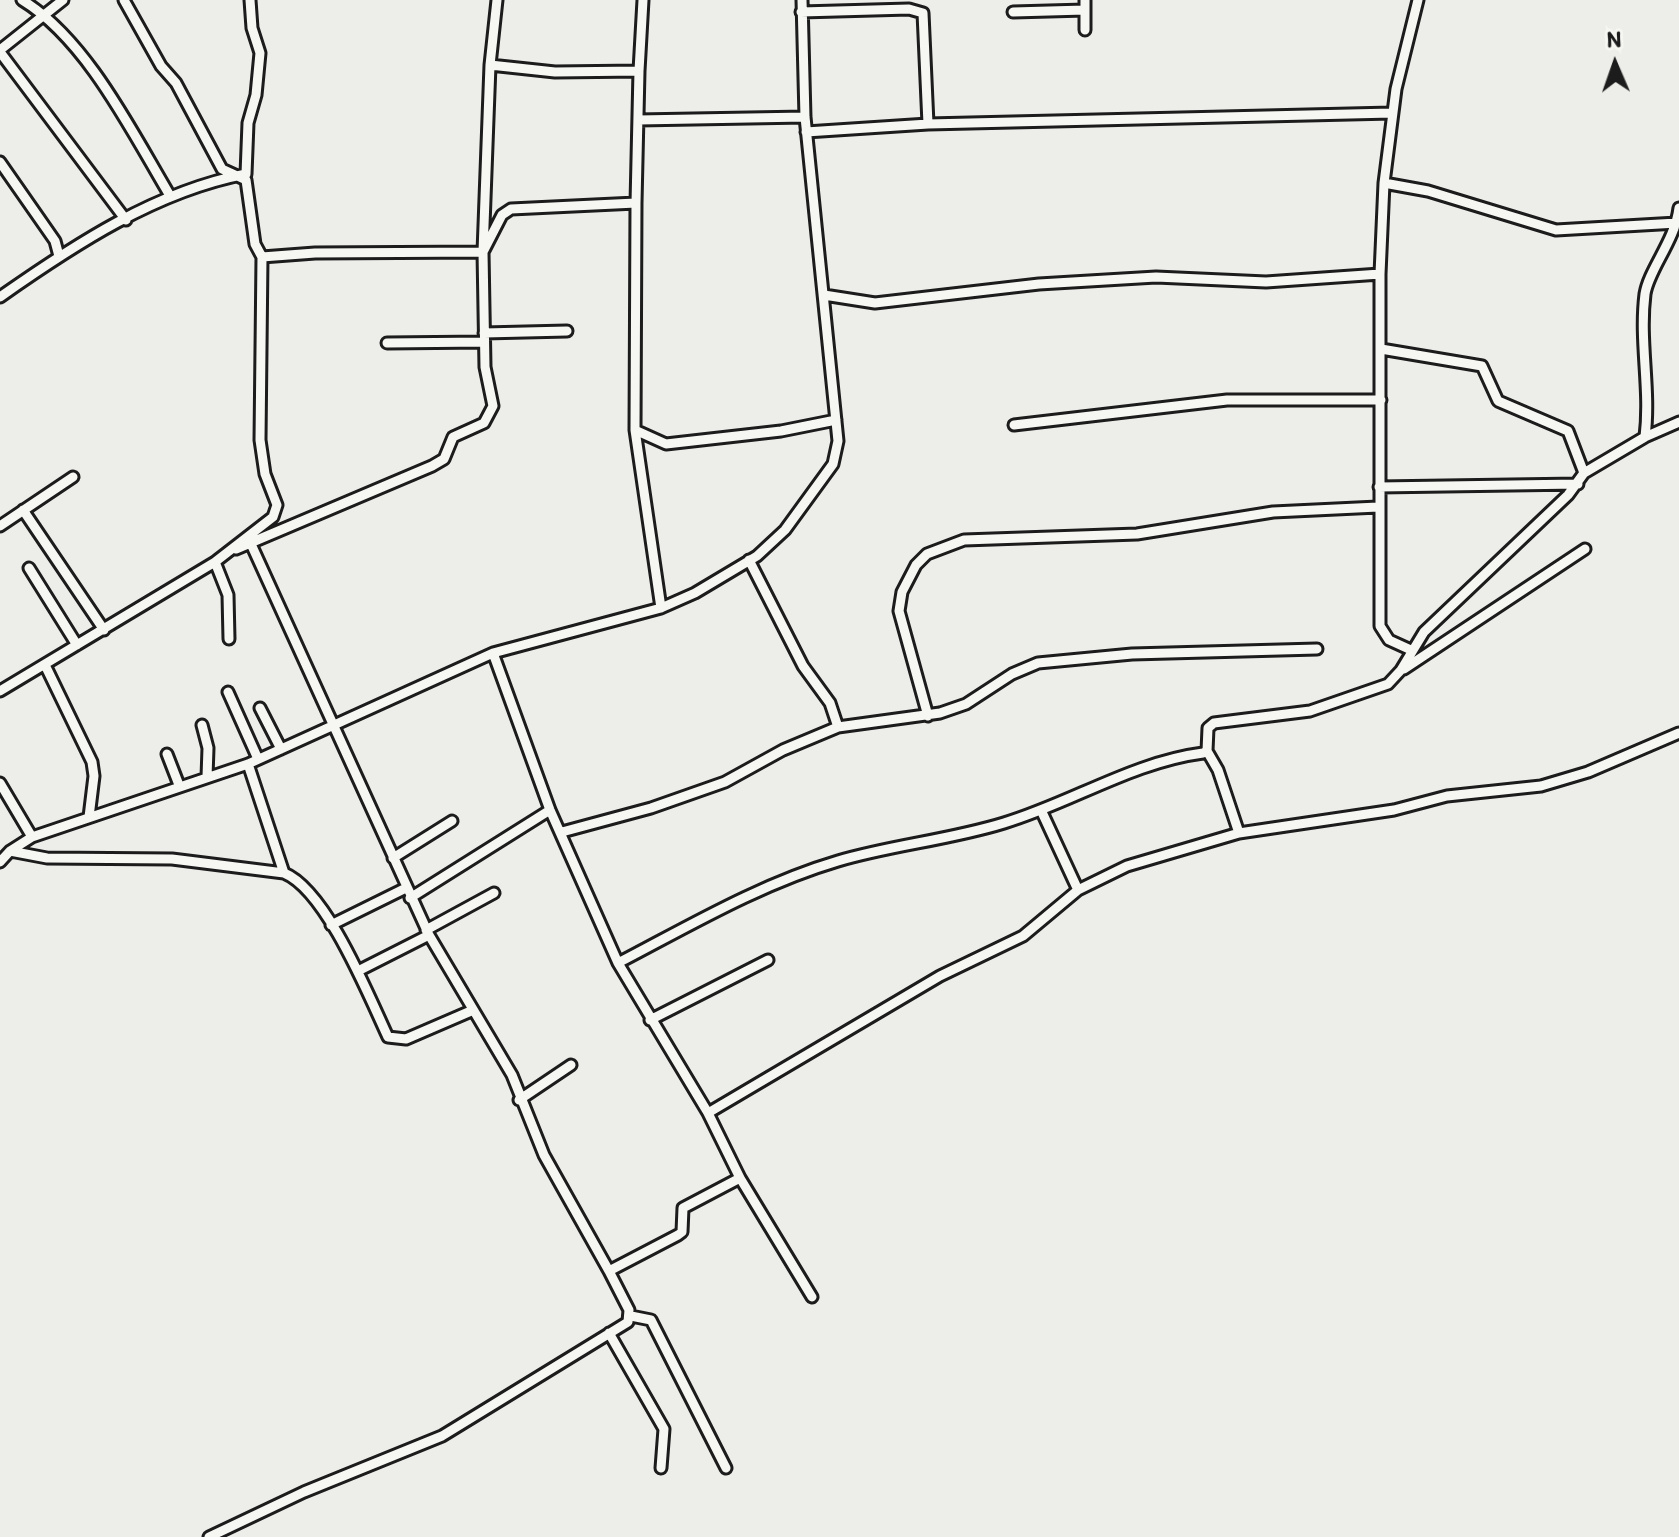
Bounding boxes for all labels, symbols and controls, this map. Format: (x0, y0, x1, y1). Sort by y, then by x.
north arrow (1575, 24, 1655, 104)
text: N (1606, 26, 1622, 53)

